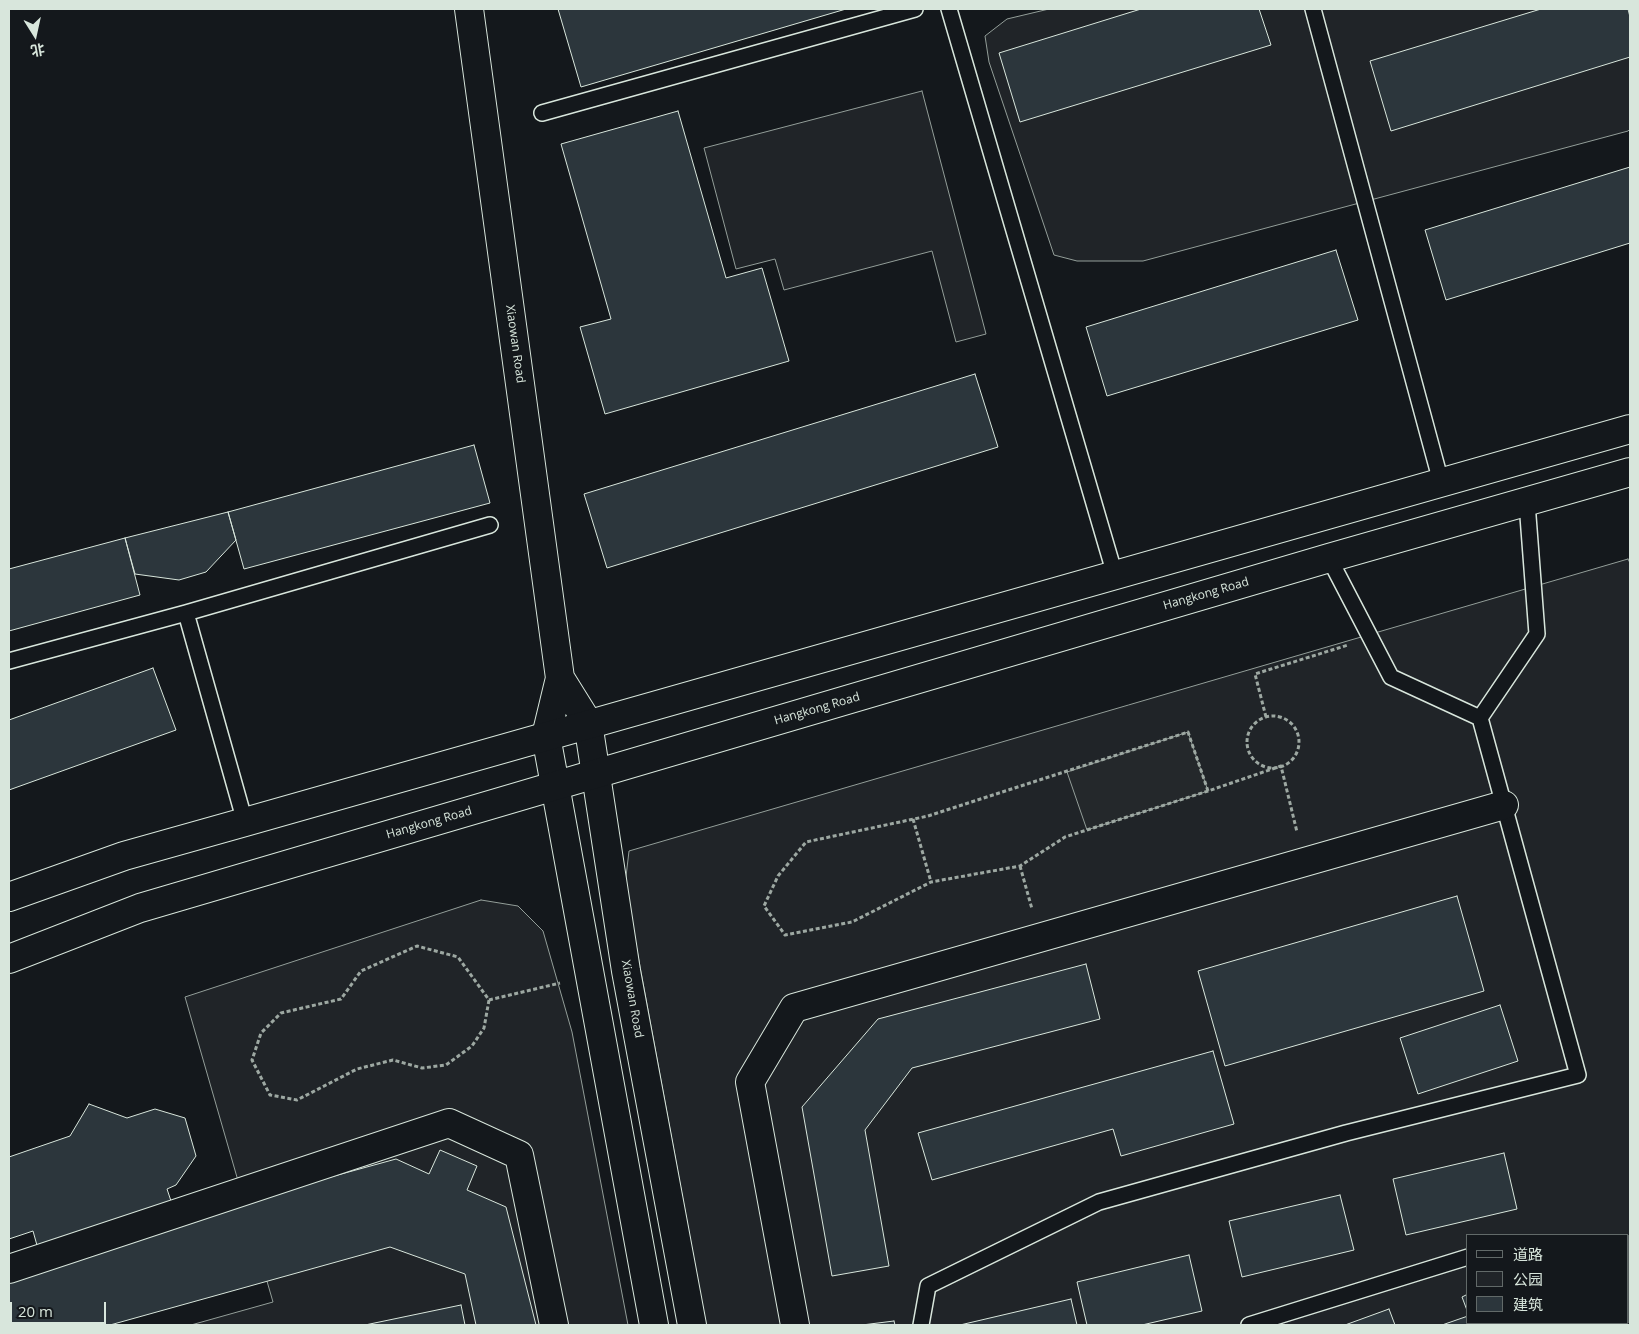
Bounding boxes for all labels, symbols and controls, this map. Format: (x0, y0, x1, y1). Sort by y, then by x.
north arrow (10, 10, 60, 60)
text: 北 (29, 40, 46, 61)
street label: Xiaowan Road (502, 304, 528, 384)
street label: Hangkong Road (1161, 575, 1251, 613)
street label: Hangkong Road (772, 690, 862, 728)
street label: Hangkong Road (384, 804, 474, 842)
street label: Xiaowan Road (618, 959, 646, 1039)
legend (1466, 1234, 1629, 1324)
text: 道路 (1513, 1244, 1543, 1264)
text: 公园 (1513, 1269, 1543, 1289)
scale bar (12, 1292, 109, 1324)
text: 建筑 (1513, 1294, 1543, 1314)
text: 20 m (18, 1301, 53, 1321)

